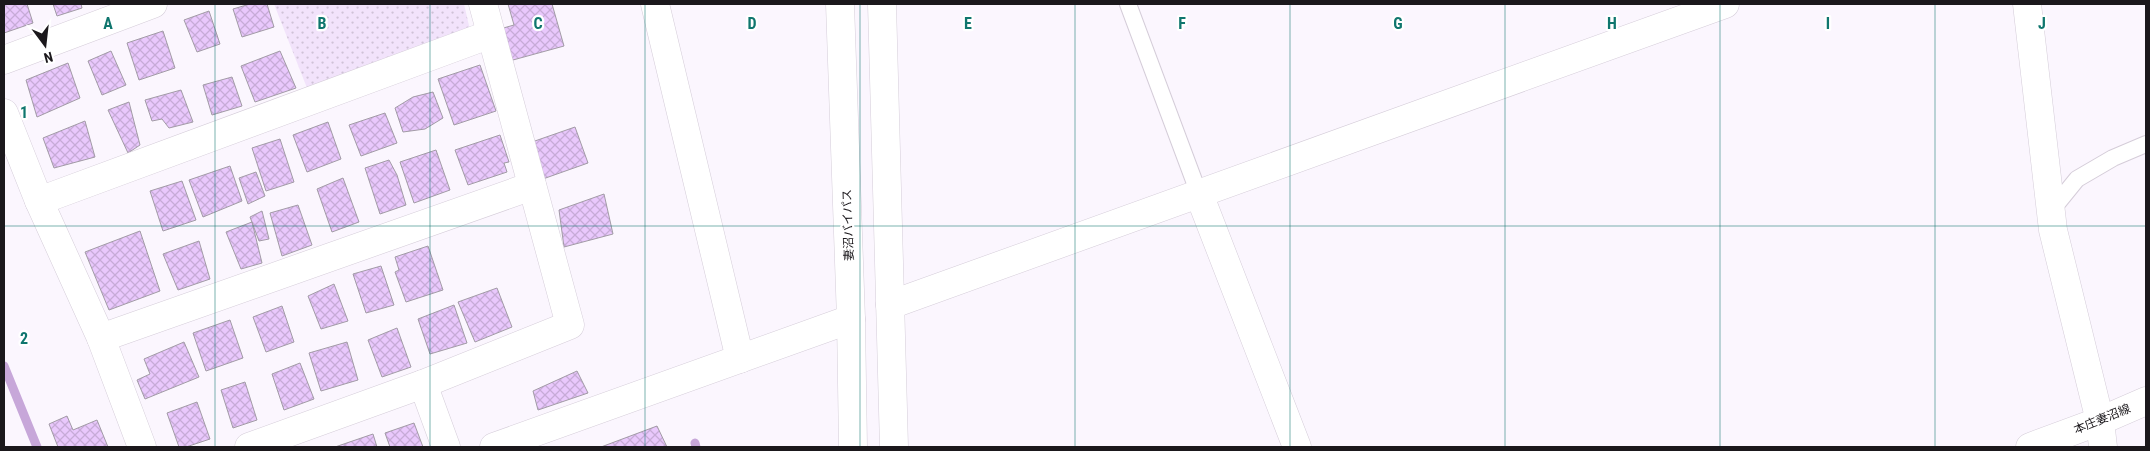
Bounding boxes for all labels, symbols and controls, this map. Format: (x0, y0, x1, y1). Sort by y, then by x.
text: A (103, 14, 113, 33)
text: B (318, 14, 327, 33)
text: C (533, 14, 543, 33)
text: D (747, 14, 757, 33)
text: E (964, 14, 972, 33)
text: F (1178, 14, 1186, 33)
text: G (1393, 14, 1403, 33)
text: H (1607, 14, 1617, 33)
text: I (1826, 14, 1830, 33)
text: J (2038, 14, 2046, 33)
north arrow (20, 20, 70, 70)
text: N (42, 49, 55, 66)
text: 1 (20, 103, 28, 122)
street label: 妻沼バイパス (840, 189, 856, 261)
text: 2 (20, 329, 28, 348)
street label: 本庄妻沼線 (2072, 401, 2132, 437)

